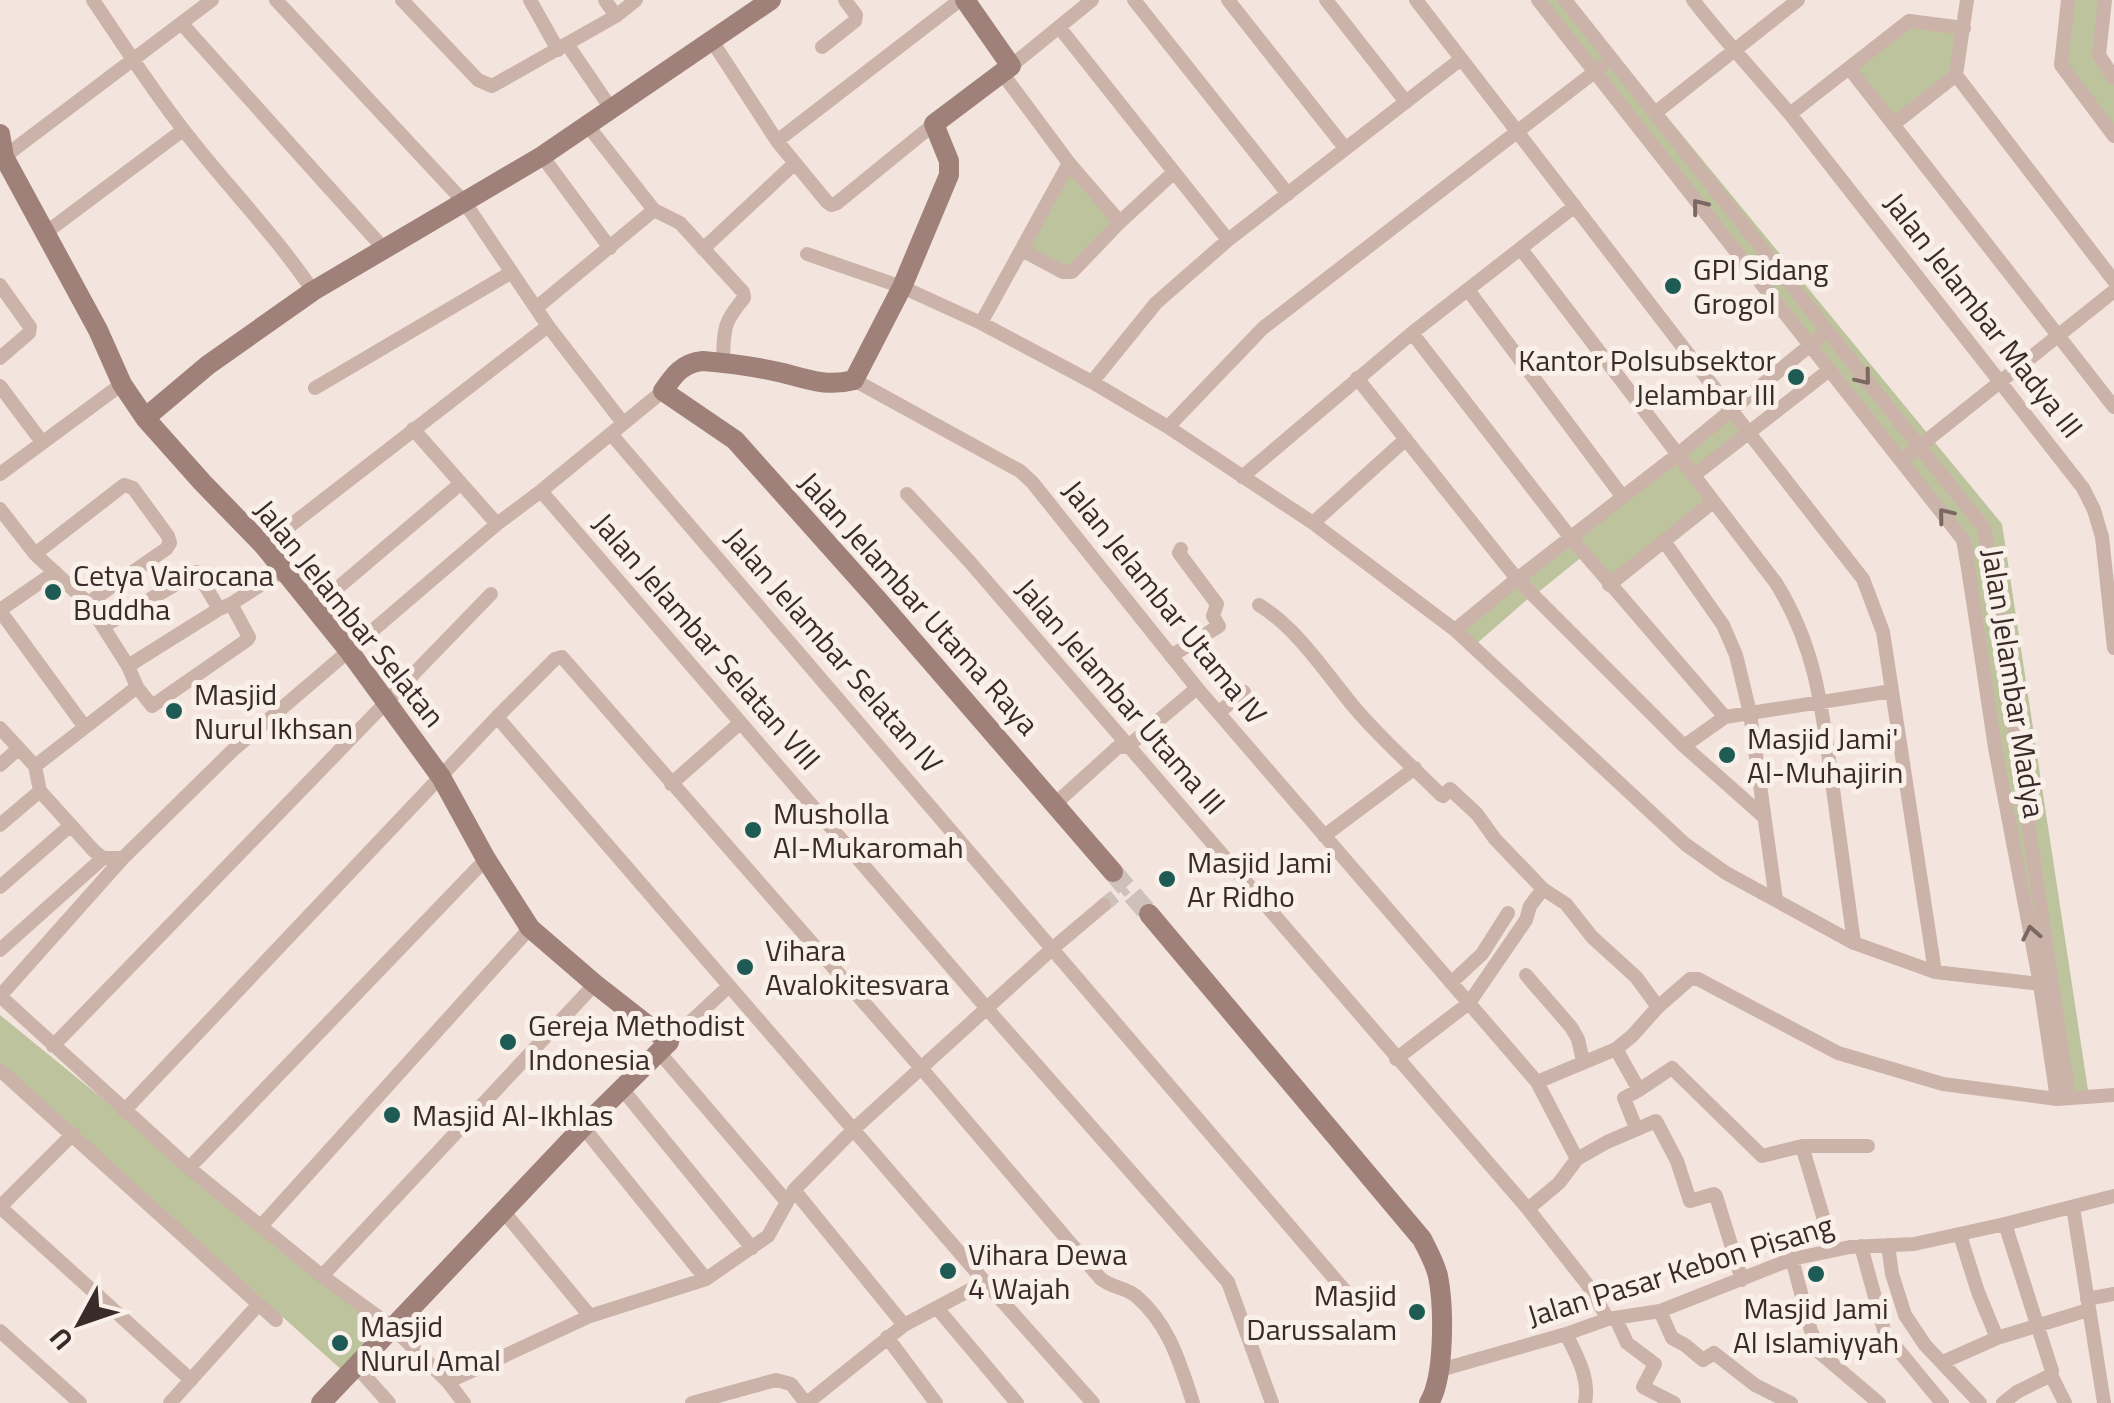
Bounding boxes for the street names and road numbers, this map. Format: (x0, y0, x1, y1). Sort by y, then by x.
street label: Jalan Jelambar Madya III (1873, 182, 2095, 448)
street label: Jalan Jelambar Utama Raya (788, 461, 1050, 745)
street label: Jalan Jelambar Utama IV (1052, 470, 1278, 734)
street label: Jalan Jelambar Selatan (243, 489, 457, 737)
street label: Jalan Jelambar Selatan VIII (582, 502, 832, 780)
street label: Jalan Jelambar Selatan IV (714, 517, 954, 783)
street label: Jalan Jelambar Madya (1970, 545, 2058, 821)
street label: Jalan Jelambar Utama III (1005, 567, 1237, 825)
street label: Jalan Pasar Kebon Pisang (1521, 1202, 1839, 1338)

